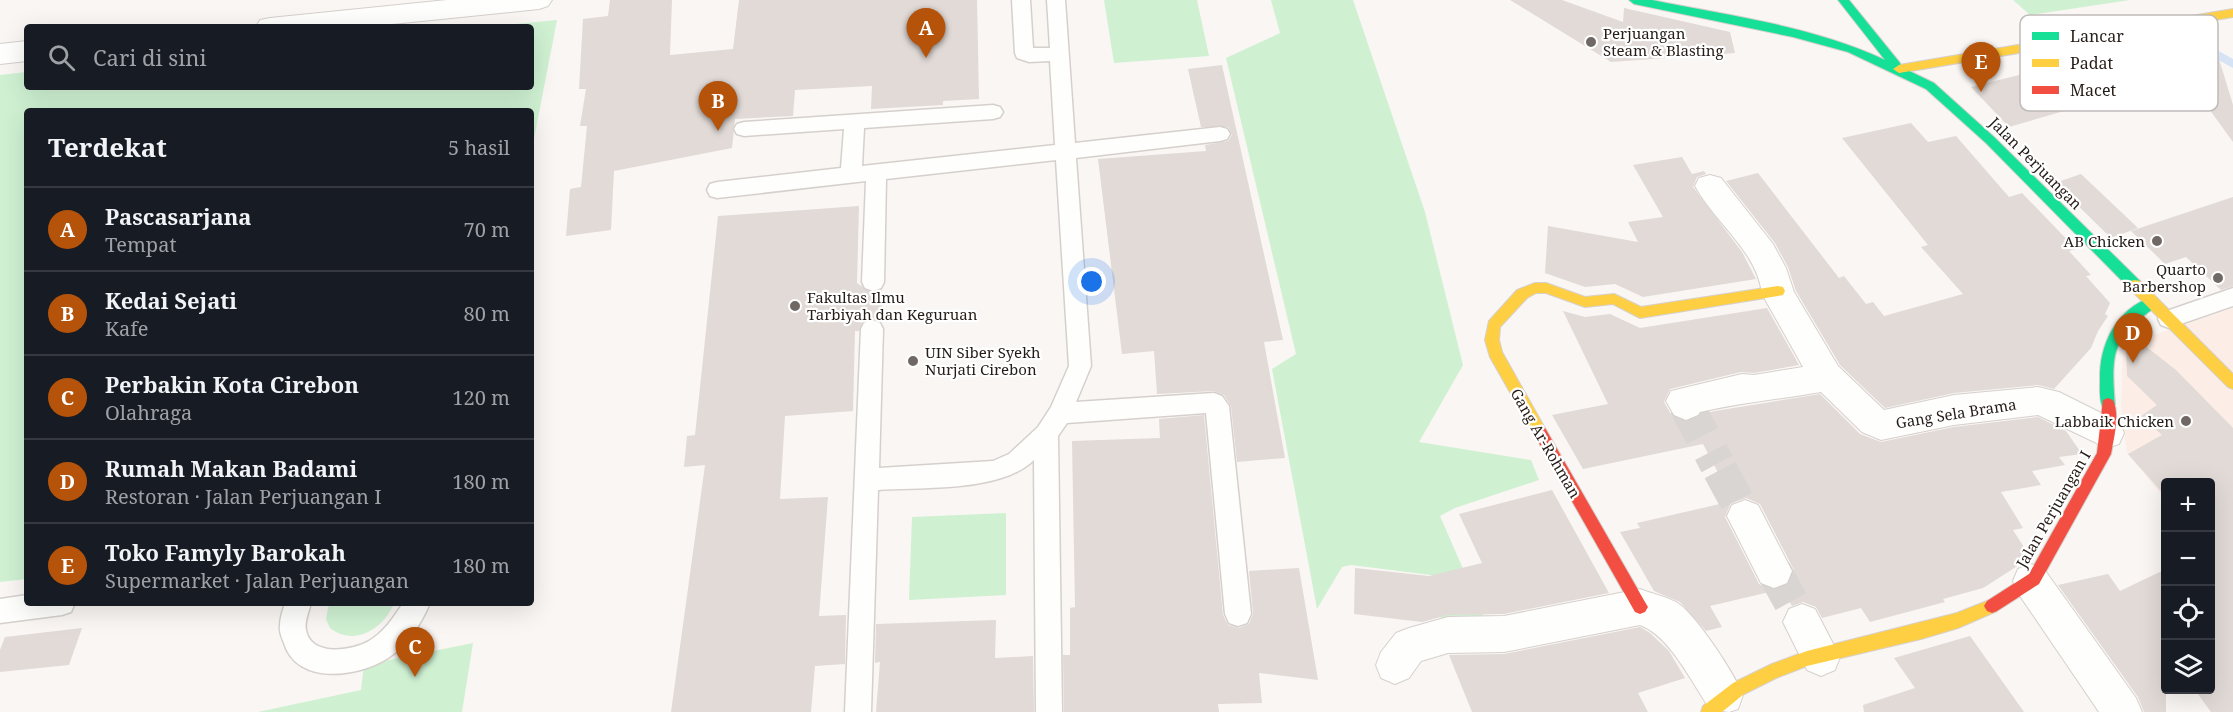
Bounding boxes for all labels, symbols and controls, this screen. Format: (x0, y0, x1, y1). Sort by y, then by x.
pin: A (906, 8, 946, 58)
legend (2020, 15, 2218, 111)
place label: Perjuangan Steam & Blasting (1603, 23, 1724, 60)
search box (24, 24, 534, 90)
text: Lancar (2070, 25, 2124, 47)
marker: Perjuangan Steam & Blasting (1584, 35, 1598, 49)
icon: search (45, 41, 78, 74)
text: Cari di sini (93, 42, 206, 72)
pin: E (1962, 42, 2000, 92)
text: Padat (2070, 52, 2114, 74)
text: Macet (2070, 79, 2116, 101)
pin: B (698, 82, 738, 131)
street label: Jalan Perjuangan (1985, 112, 2087, 214)
text: Terdekat (48, 129, 167, 165)
text: 5 hasil (448, 134, 510, 161)
text: Pascasarjana (105, 201, 252, 231)
text: A (60, 216, 75, 243)
text: 70 m (464, 216, 510, 243)
text: Tempat (105, 231, 176, 258)
place label: AB Chicken (2064, 231, 2145, 251)
marker: AB Chicken (2150, 234, 2164, 248)
place label: Quarto Barbershop (2122, 259, 2206, 296)
your location (1077, 267, 1106, 296)
marker: Quarto Barbershop (2211, 271, 2225, 285)
text: Kedai Sejati (105, 285, 237, 315)
place label: Fakultas Ilmu Tarbiyah dan Keguruan (807, 287, 978, 324)
marker: Fakultas Ilmu Tarbiyah dan Keguruan (788, 299, 802, 313)
text: B (61, 300, 74, 327)
text: 80 m (464, 300, 510, 327)
pin: D (2114, 314, 2152, 363)
text: Kafe (105, 315, 148, 342)
place label: UIN Siber Syekh Nurjati Cirebon (925, 342, 1041, 379)
marker: UIN Siber Syekh Nurjati Cirebon (906, 354, 920, 368)
text: Perbakin Kota Cirebon (105, 369, 359, 399)
text: C (61, 384, 74, 411)
text: 120 m (452, 384, 510, 411)
street label: Gang Ar-Rohman (1506, 385, 1586, 502)
street label: Gang Sela Brama (1894, 394, 2018, 432)
text: Olahraga (105, 399, 192, 426)
place label: Labbaik Chicken (2055, 411, 2174, 431)
marker: Labbaik Chicken (2179, 414, 2193, 428)
street label: Jalan Perjuangan I (2011, 447, 2095, 572)
text: Rumah Makan Badami (105, 453, 357, 483)
text: D (60, 468, 75, 495)
text: 180 m (452, 468, 510, 495)
map controls (2161, 478, 2215, 694)
button: + (2161, 478, 2215, 532)
text: Restoran · Jalan Perjuangan I (105, 483, 381, 510)
button: − (2161, 532, 2215, 586)
text: Toko Famyly Barokah (105, 537, 346, 567)
text: E (61, 552, 74, 579)
text: 180 m (452, 552, 510, 579)
text: Supermarket · Jalan Perjuangan (105, 567, 409, 594)
button: locate (2161, 586, 2215, 640)
pin: C (396, 628, 434, 677)
button: layers (2161, 640, 2215, 694)

